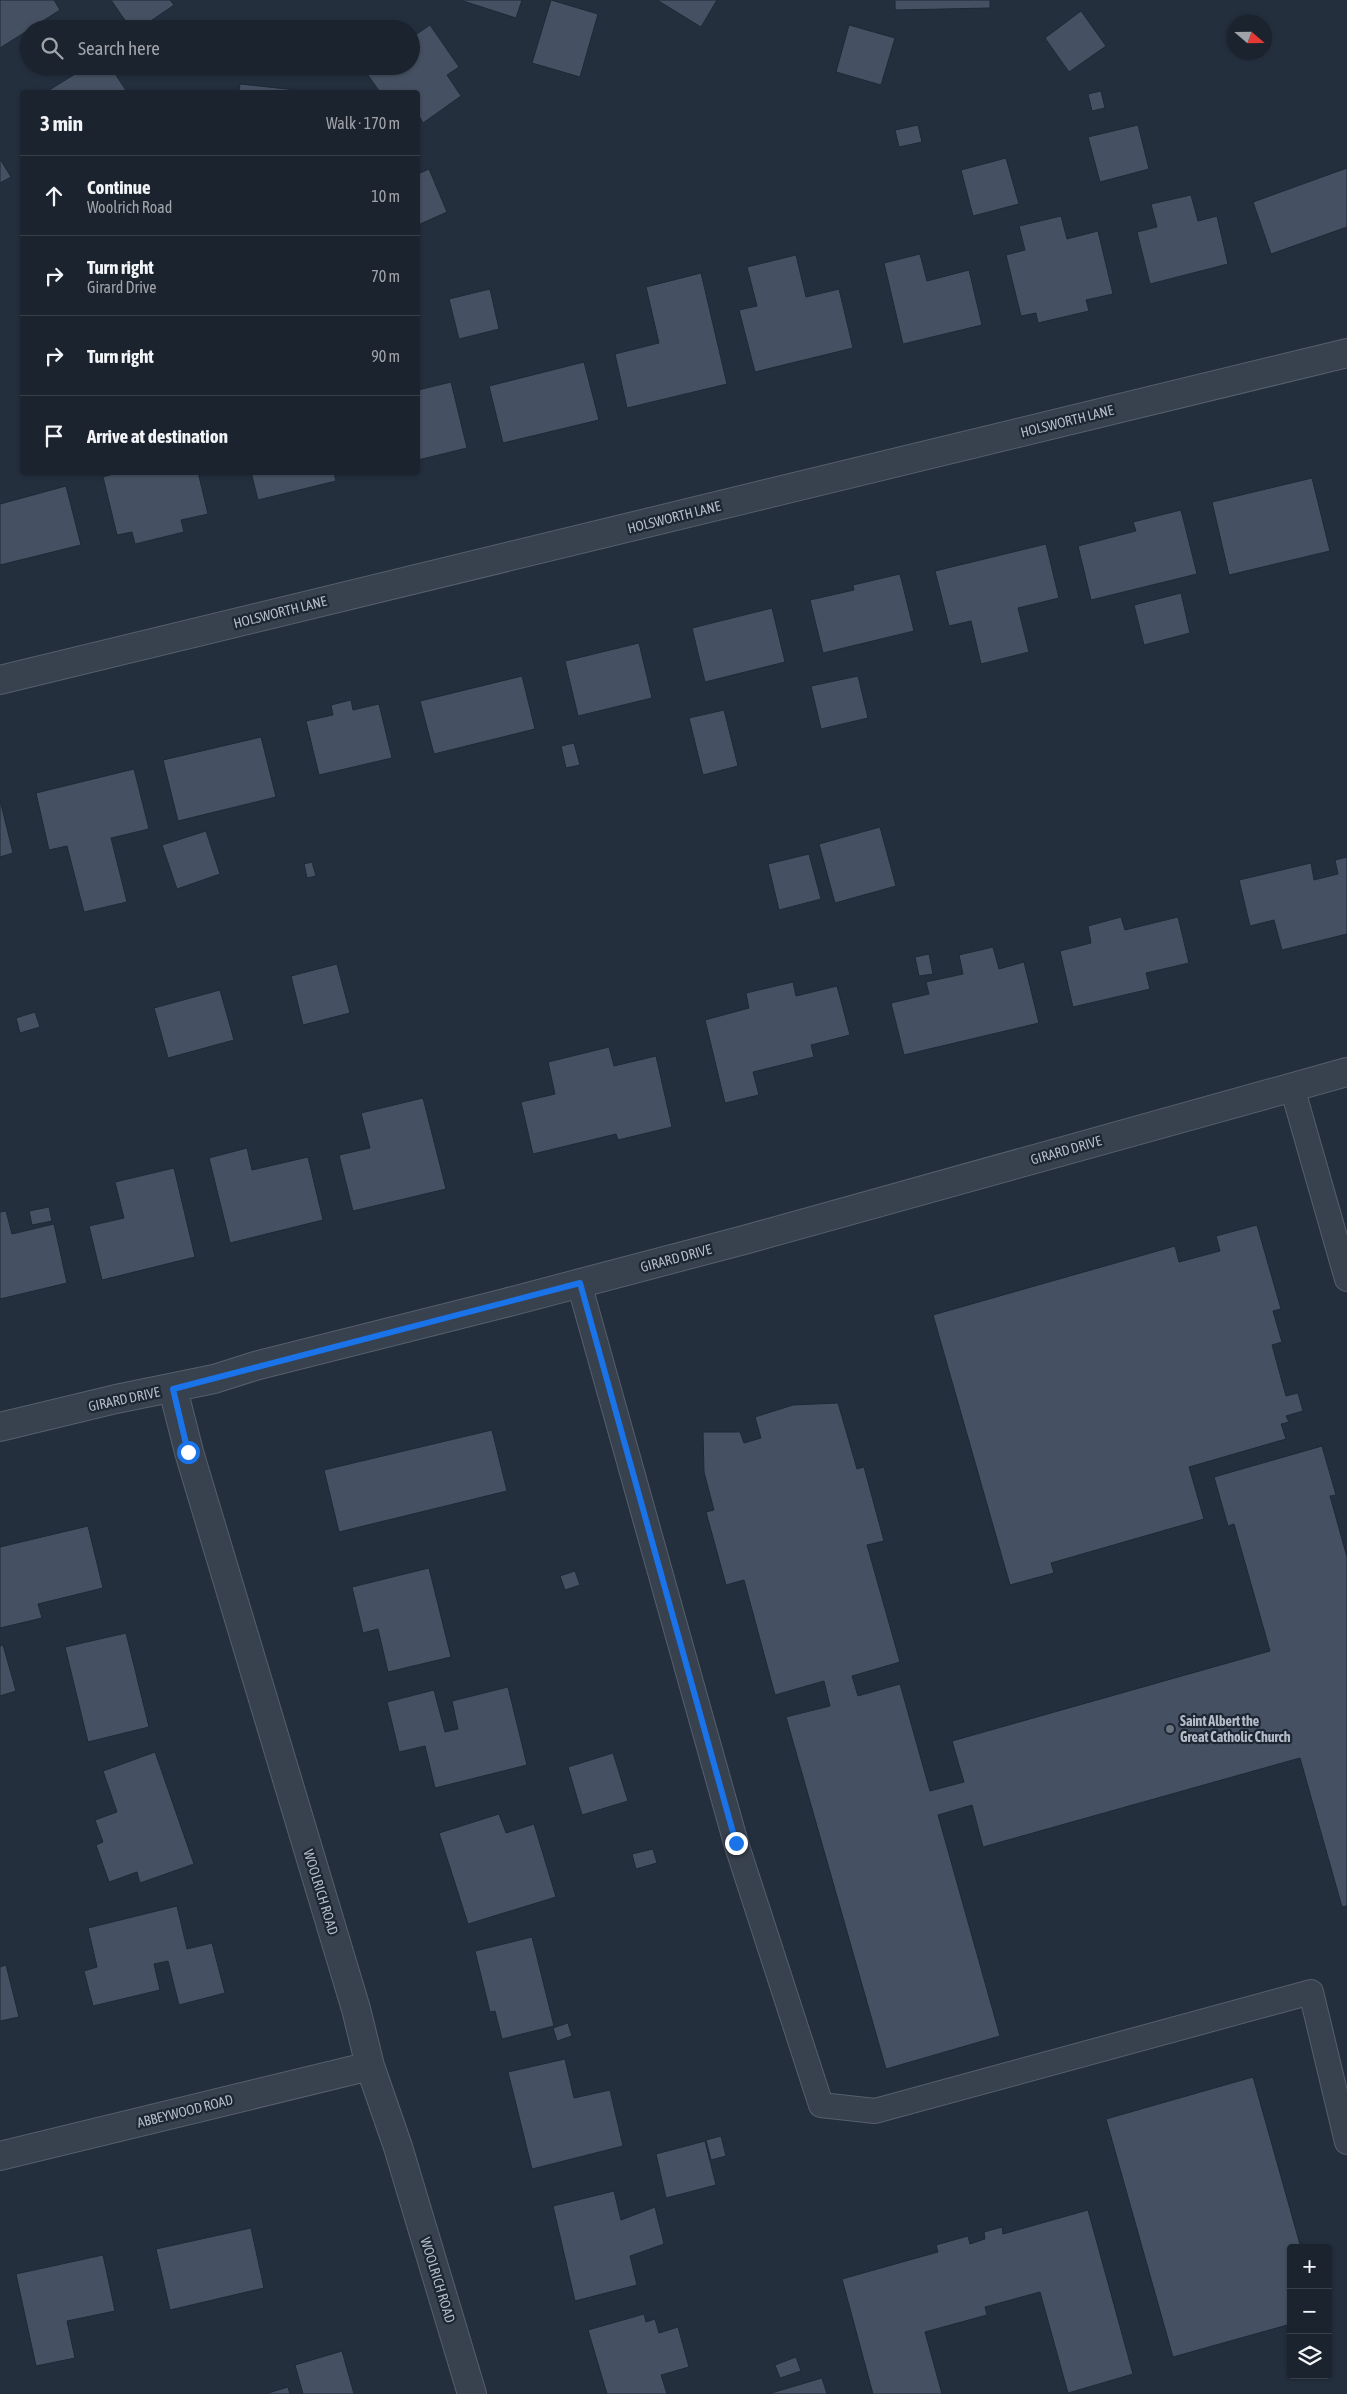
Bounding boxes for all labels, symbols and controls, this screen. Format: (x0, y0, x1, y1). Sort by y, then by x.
north arrow (1227, 15, 1272, 60)
search box (20, 20, 420, 75)
icon: search (38, 34, 66, 62)
text: Search here (78, 37, 160, 59)
text: 3 min (40, 111, 83, 135)
text: Walk · 170 m (326, 114, 400, 132)
text: Continue (87, 176, 151, 198)
icon: ahead (40, 182, 68, 210)
text: 10 m (371, 187, 400, 205)
text: Woolrich Road (87, 198, 172, 216)
text: Turn right (87, 256, 154, 278)
icon: right (40, 262, 68, 290)
text: 70 m (371, 267, 400, 285)
text: Girard Drive (87, 278, 157, 296)
icon: right (40, 342, 68, 370)
text: Turn right (87, 345, 154, 367)
text: 90 m (371, 347, 400, 365)
street label: HOLSWORTH LANE (1019, 402, 1115, 440)
icon: arrive (40, 422, 68, 450)
text: Arrive at destination (87, 425, 228, 447)
street label: HOLSWORTH LANE (626, 498, 722, 536)
street label: HOLSWORTH LANE (232, 593, 328, 631)
street label: GIRARD DRIVE (1029, 1132, 1103, 1168)
street label: GIRARD DRIVE (639, 1241, 713, 1275)
street label: GIRARD DRIVE (87, 1384, 161, 1414)
route start (177, 1441, 200, 1464)
place label: Saint Albert the Great Catholic Church (1180, 1713, 1291, 1745)
marker: Saint Albert the Great Catholic Church (1164, 1723, 1176, 1735)
route end (725, 1832, 748, 1855)
street label: WOOLRICH ROAD (300, 1847, 342, 1937)
street label: ABBEYWOOD ROAD (135, 2091, 235, 2131)
street label: WOOLRICH ROAD (417, 2235, 459, 2325)
map controls (1287, 2244, 1332, 2379)
button: + (1287, 2244, 1332, 2289)
button: − (1287, 2289, 1332, 2334)
button: layers (1287, 2334, 1332, 2379)

